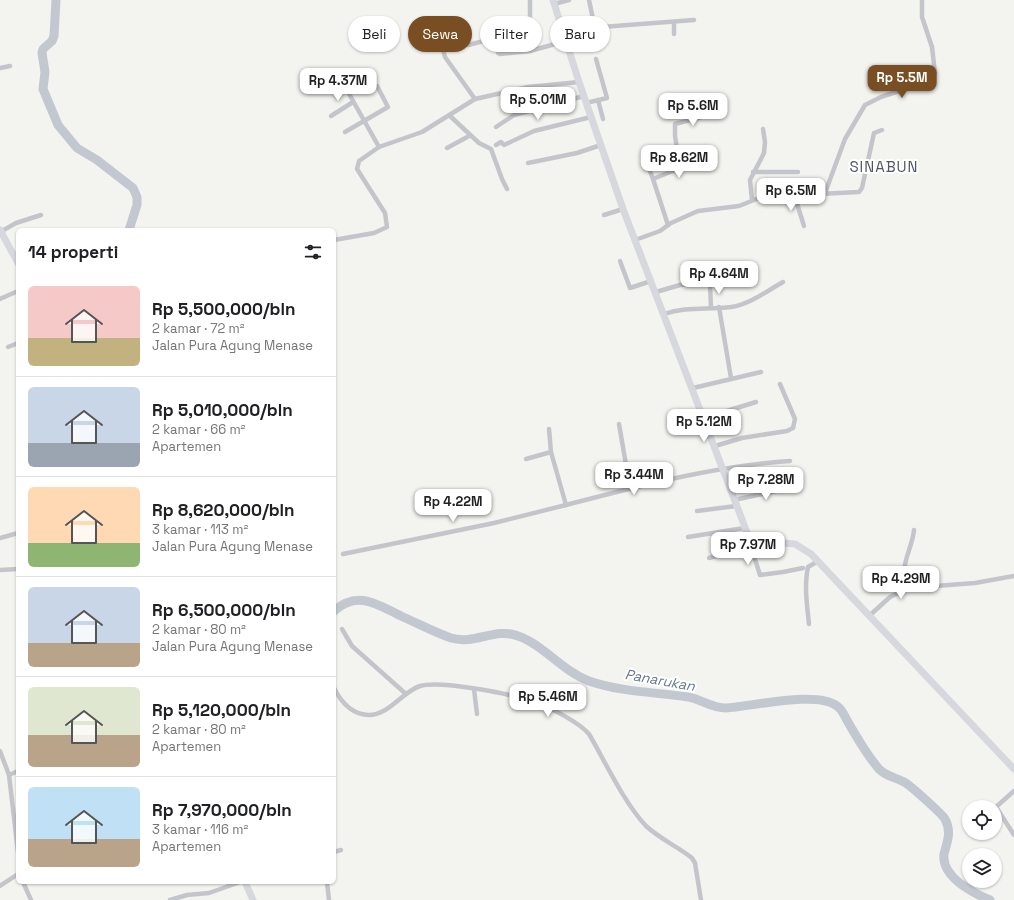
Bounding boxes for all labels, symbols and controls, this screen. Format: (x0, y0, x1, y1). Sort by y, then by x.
chip: Beli (348, 16, 400, 52)
chip: Sewa (408, 16, 472, 52)
chip: Filter (480, 16, 542, 52)
chip: Baru (550, 16, 610, 52)
pin: Rp 5.5M (865, 65, 939, 99)
pin: Rp 4.37M (297, 68, 379, 102)
text: Rp 5.5M (877, 69, 927, 86)
text: Rp 4.37M (309, 72, 367, 89)
pin: Rp 5.01M (497, 87, 579, 121)
text: Rp 5.01M (509, 91, 567, 108)
pin: Rp 5.6M (656, 93, 730, 127)
text: Rp 5.6M (668, 97, 718, 114)
pin: Rp 8.62M (638, 145, 720, 179)
text: Rp 8.62M (650, 149, 708, 166)
district label: SINABUN (849, 157, 919, 176)
pin: Rp 6.5M (754, 178, 828, 212)
text: Rp 6.5M (766, 182, 816, 199)
text: 14 properti (28, 241, 118, 263)
icon: filters (302, 241, 324, 263)
pin: Rp 4.64M (678, 261, 760, 295)
text: Rp 4.64M (689, 265, 749, 282)
text: Rp 5,500,000/bln (152, 298, 295, 320)
icon: home (60, 302, 108, 350)
text: 2 kamar · 72 m² (152, 320, 245, 337)
text: Jalan Pura Agung Menase (152, 337, 313, 354)
text: Rp 5,010,000/bln (152, 399, 293, 421)
icon: home (60, 403, 108, 451)
pin: Rp 5.12M (663, 409, 745, 443)
text: Rp 5.12M (676, 413, 732, 430)
text: 2 kamar · 66 m² (152, 421, 245, 438)
text: Apartemen (152, 438, 221, 455)
pin: Rp 3.44M (593, 462, 675, 496)
text: Rp 3.44M (604, 466, 664, 483)
pin: Rp 7.28M (725, 467, 807, 501)
text: Rp 7.28M (738, 471, 795, 488)
pin: Rp 4.22M (412, 489, 494, 523)
text: Rp 4.22M (424, 493, 482, 510)
text: Rp 8,620,000/bln (152, 499, 295, 521)
icon: home (60, 503, 108, 551)
text: 3 kamar · 113 m² (152, 521, 248, 538)
pin: Rp 7.97M (707, 532, 789, 566)
text: Rp 7.97M (720, 536, 776, 553)
text: Jalan Pura Agung Menase (152, 538, 313, 555)
pin: Rp 4.29M (860, 566, 942, 600)
text: Rp 4.29M (871, 570, 931, 587)
text: Rp 6,500,000/bln (152, 599, 296, 621)
icon: home (60, 603, 108, 651)
text: 2 kamar · 80 m² (152, 621, 246, 638)
text: Jalan Pura Agung Menase (152, 638, 313, 655)
water label: Panarukan (624, 665, 697, 695)
pin: Rp 5.46M (507, 684, 589, 718)
text: Rp 5.46M (518, 688, 578, 705)
text: Rp 5,120,000/bln (152, 699, 291, 721)
icon: home (60, 703, 108, 751)
text: 2 kamar · 80 m² (152, 721, 246, 738)
text: Apartemen (152, 738, 221, 755)
text: Rp 7,970,000/bln (152, 799, 292, 821)
map controls (962, 800, 1002, 888)
button: locate (962, 800, 1002, 840)
icon: home (60, 803, 108, 851)
text: 3 kamar · 116 m² (152, 821, 248, 838)
text: Apartemen (152, 838, 221, 855)
button: layers (962, 848, 1002, 888)

